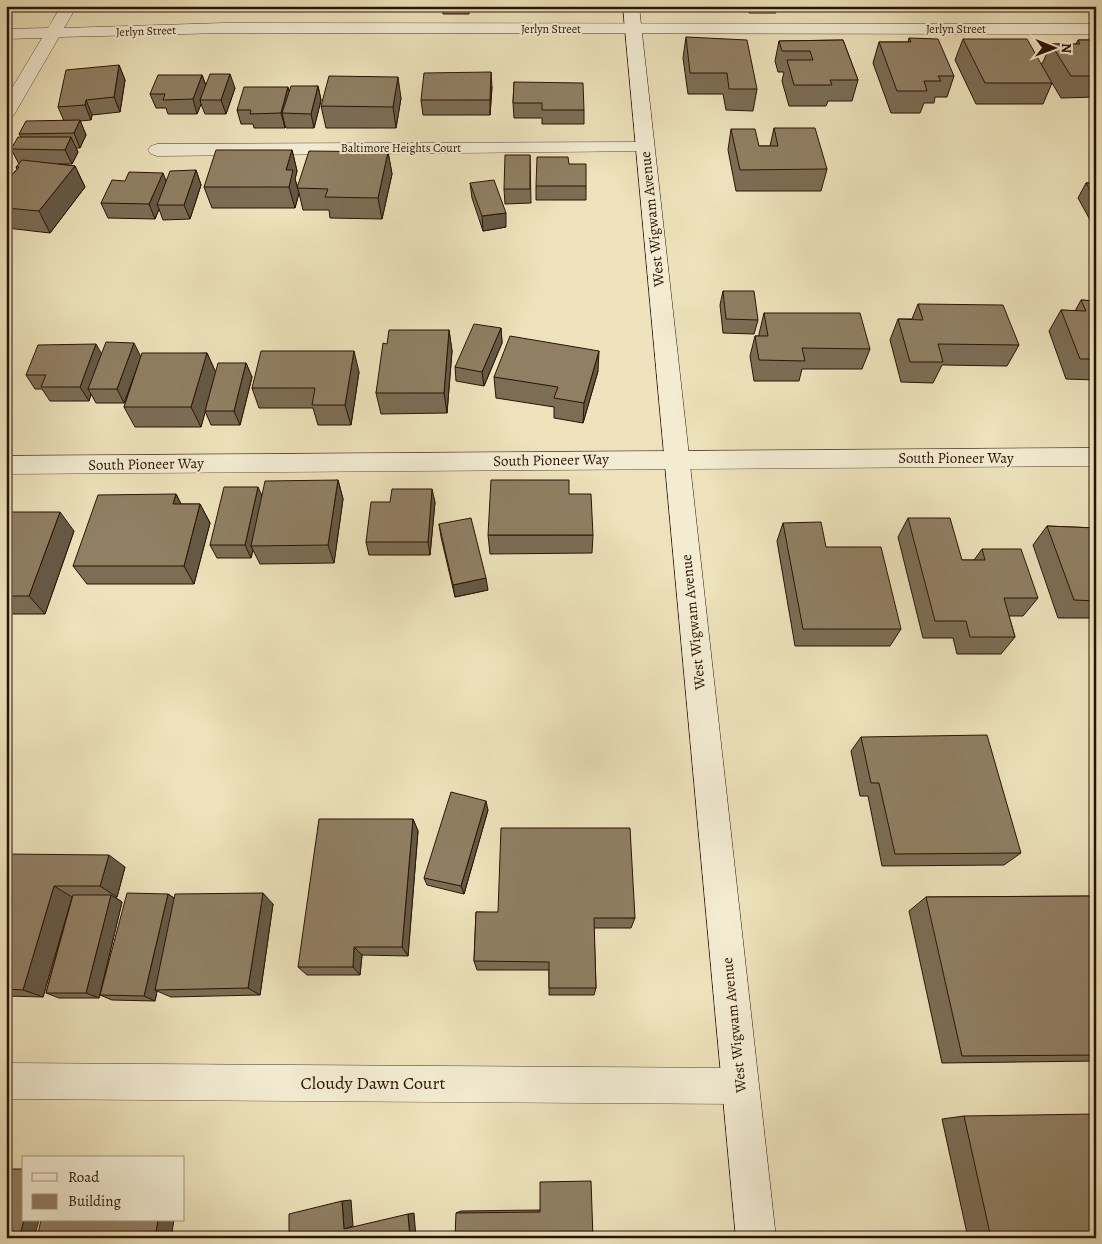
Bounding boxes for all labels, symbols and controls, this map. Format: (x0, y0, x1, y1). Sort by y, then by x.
street label: Jerlyn Street (521, 21, 581, 37)
street label: Jerlyn Street (926, 21, 986, 37)
street label: Jerlyn Street (116, 22, 176, 40)
north arrow (1030, 22, 1080, 72)
text: N (1057, 43, 1076, 53)
street label: Baltimore Heights Court (341, 140, 461, 156)
street label: West Wigwam Avenue (635, 150, 669, 289)
street label: South Pioneer Way (898, 448, 1014, 468)
street label: South Pioneer Way (493, 449, 609, 471)
street label: South Pioneer Way (88, 453, 204, 475)
street label: West Wigwam Avenue (676, 553, 710, 692)
street label: West Wigwam Avenue (717, 956, 751, 1095)
street label: Cloudy Dawn Court (301, 1071, 445, 1095)
legend (22, 1156, 185, 1222)
text: Road (68, 1167, 100, 1187)
text: Building (68, 1191, 121, 1211)

